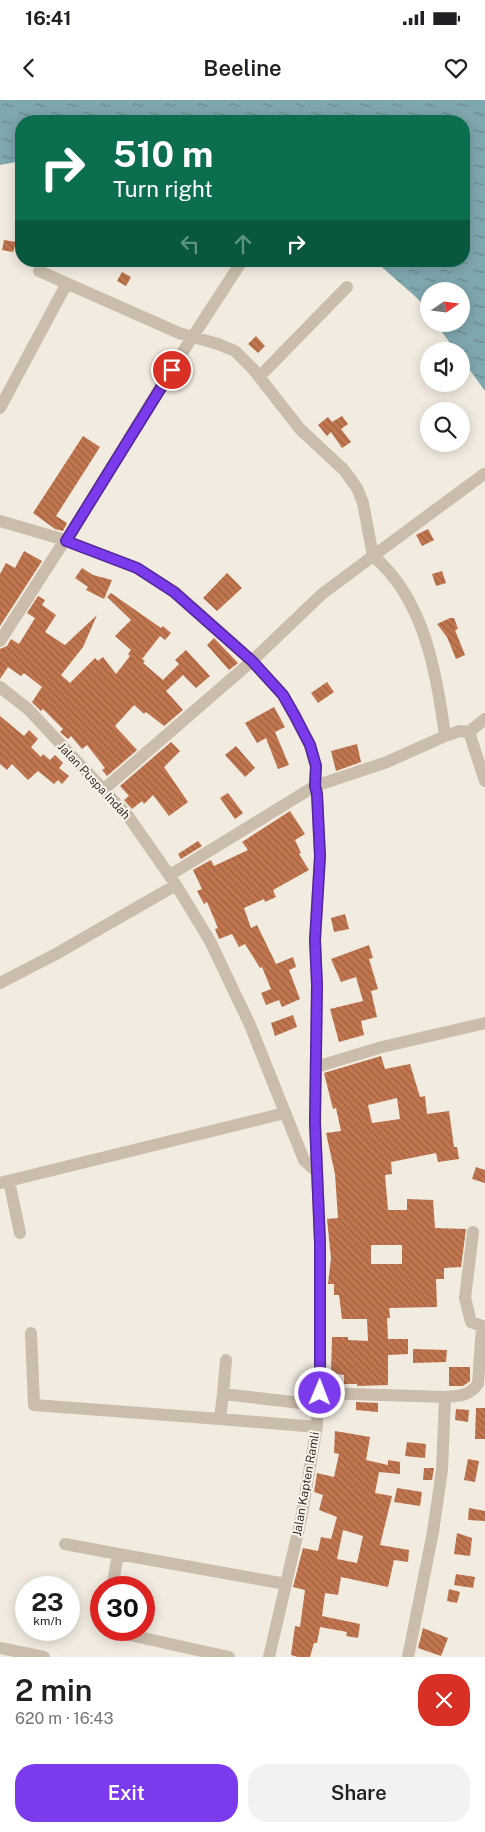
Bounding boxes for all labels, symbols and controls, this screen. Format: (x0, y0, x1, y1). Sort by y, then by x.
text: 16:41 (25, 7, 71, 29)
icon: back (15, 54, 43, 82)
icon: heart (442, 54, 470, 82)
text: Beeline (203, 55, 282, 81)
text: 510 m (113, 134, 213, 175)
icon: right (30, 135, 95, 200)
text: Turn right (113, 176, 213, 202)
icon: left (176, 230, 204, 258)
icon: ahead (229, 230, 257, 258)
icon: right (282, 230, 310, 258)
north arrow (420, 282, 470, 332)
map controls (420, 282, 470, 452)
button: sound (420, 342, 470, 392)
pin (151, 349, 193, 391)
icon: arrive (158, 356, 186, 384)
button: search (420, 402, 470, 452)
street label: Jalan Puspa Indah (55, 740, 133, 822)
position arrow (293, 1366, 345, 1418)
street label: Jalan Kapten Ramli (290, 1431, 322, 1537)
speed limit sign: 30 (90, 1576, 155, 1641)
text: 23 (31, 1587, 64, 1617)
text: km/h (33, 1614, 62, 1628)
text: 2 min (15, 1672, 92, 1708)
button: close (418, 1674, 470, 1726)
text: 620 m · 16:43 (15, 1709, 113, 1728)
button: Exit (15, 1764, 238, 1822)
button: Share (248, 1764, 470, 1822)

